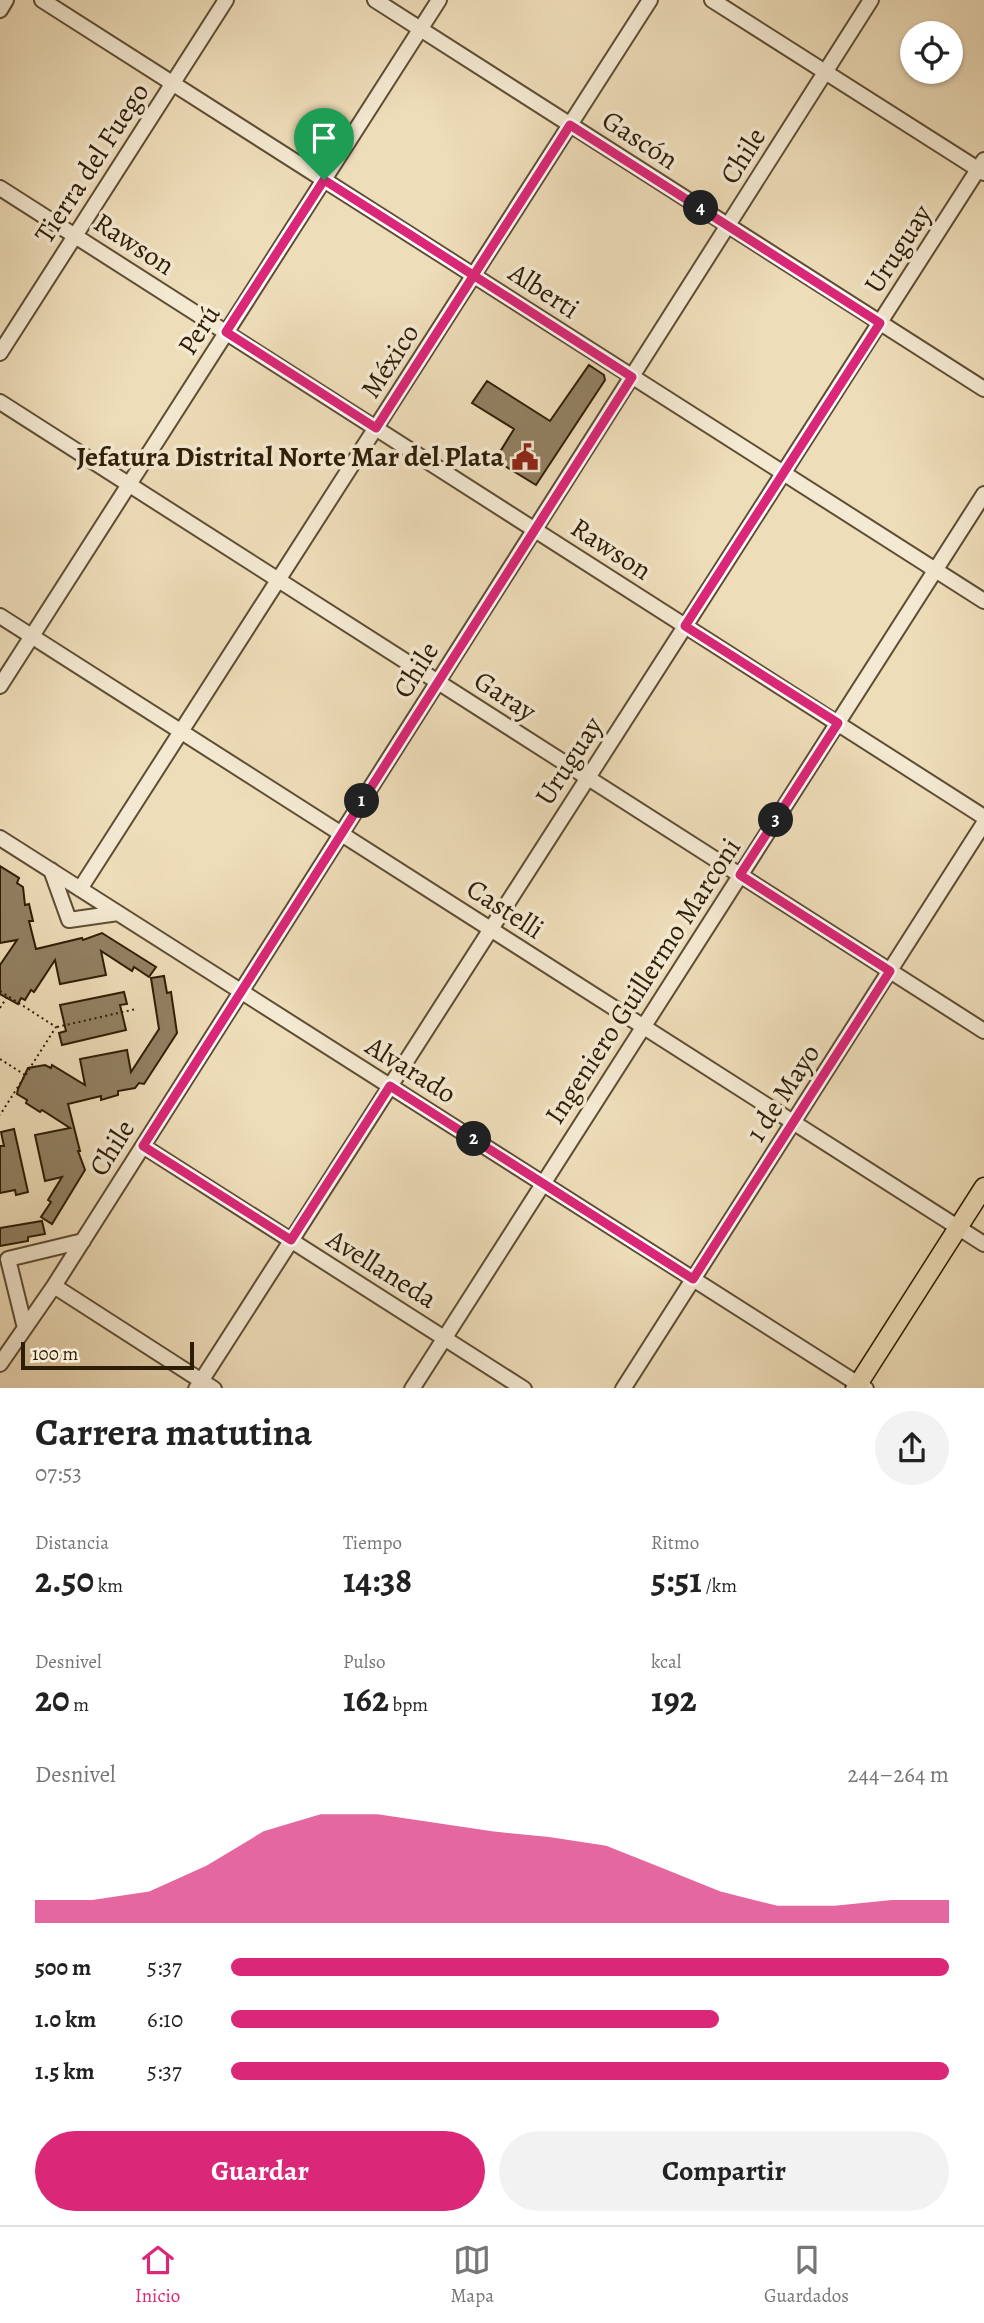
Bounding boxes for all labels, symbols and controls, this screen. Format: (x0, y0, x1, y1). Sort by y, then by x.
map controls (900, 21, 963, 84)
button: locate (900, 21, 963, 84)
street label: Tierra del Fuego (26, 75, 158, 251)
street label: Gascón (595, 101, 685, 179)
pin (294, 108, 354, 180)
icon: arrive (305, 119, 343, 157)
street label: Chile (711, 121, 775, 191)
pin: 4 (684, 190, 718, 226)
text: 4 (696, 194, 705, 220)
street label: Uruguay (855, 197, 941, 301)
street label: Rawson (86, 204, 182, 284)
street label: Alberti (500, 253, 587, 328)
street label: Perú (169, 297, 230, 362)
street label: México (352, 316, 428, 406)
place label: Jefatura Distrital Norte Mar del Plata (77, 438, 504, 476)
public building icon: Jefatura Distrital Norte Mar del Plata (510, 442, 540, 472)
street label: Rawson (563, 509, 659, 589)
street label: Chile (384, 635, 448, 705)
street label: Garay (467, 662, 544, 730)
street label: Uruguay (526, 709, 612, 813)
pin: 1 (344, 784, 380, 818)
text: 1 (358, 787, 365, 813)
pin: 3 (758, 802, 794, 838)
text: 3 (771, 806, 780, 832)
street label: Ingeniero Guillermo Marconi (536, 831, 750, 1131)
street label: Castelli (459, 870, 551, 948)
street label: Alvarado (358, 1027, 464, 1113)
street label: 1 de Mayo (737, 1036, 829, 1150)
street label: Chile (80, 1113, 144, 1183)
pin: 2 (456, 1122, 491, 1156)
text: 2 (469, 1125, 478, 1151)
street label: Avellaneda (319, 1220, 444, 1318)
scale bar (21, 1339, 194, 1371)
text: 100 m (32, 1341, 78, 1367)
text: Carrera matutina (35, 1406, 312, 1458)
button: share (875, 1411, 949, 1485)
text: 07:53 (35, 1458, 82, 1489)
text: Distancia (35, 1530, 109, 1556)
text: Tiempo (343, 1530, 402, 1556)
text: Ritmo (651, 1530, 699, 1556)
text: 2.50 (35, 1556, 94, 1604)
text: 14:38 (343, 1556, 412, 1604)
text: 5:51 (651, 1556, 702, 1604)
text: km (94, 1573, 123, 1599)
text: /km (702, 1573, 737, 1599)
text: Desnivel (35, 1649, 102, 1675)
text: Pulso (343, 1649, 385, 1675)
text: kcal (651, 1649, 681, 1675)
text: 20 (35, 1675, 70, 1723)
text: 162 (343, 1675, 389, 1723)
text: 192 (651, 1675, 697, 1723)
text: m (70, 1692, 89, 1718)
text: bpm (389, 1692, 428, 1718)
text: Desnivel (35, 1759, 116, 1790)
text: 244–264 m (848, 1759, 949, 1790)
text: 500 m (35, 1952, 91, 1983)
text: 5:37 (147, 1952, 182, 1983)
text: 1.0 km (35, 2004, 96, 2035)
text: 6:10 (147, 2004, 183, 2035)
text: 1.5 km (35, 2056, 95, 2087)
text: 5:37 (147, 2056, 182, 2087)
button: Guardar (35, 2131, 485, 2211)
button: Compartir (499, 2131, 949, 2211)
tab: Inicio (135, 2241, 180, 2309)
tab: Mapa (450, 2241, 494, 2309)
tab: Guardados (764, 2241, 849, 2309)

